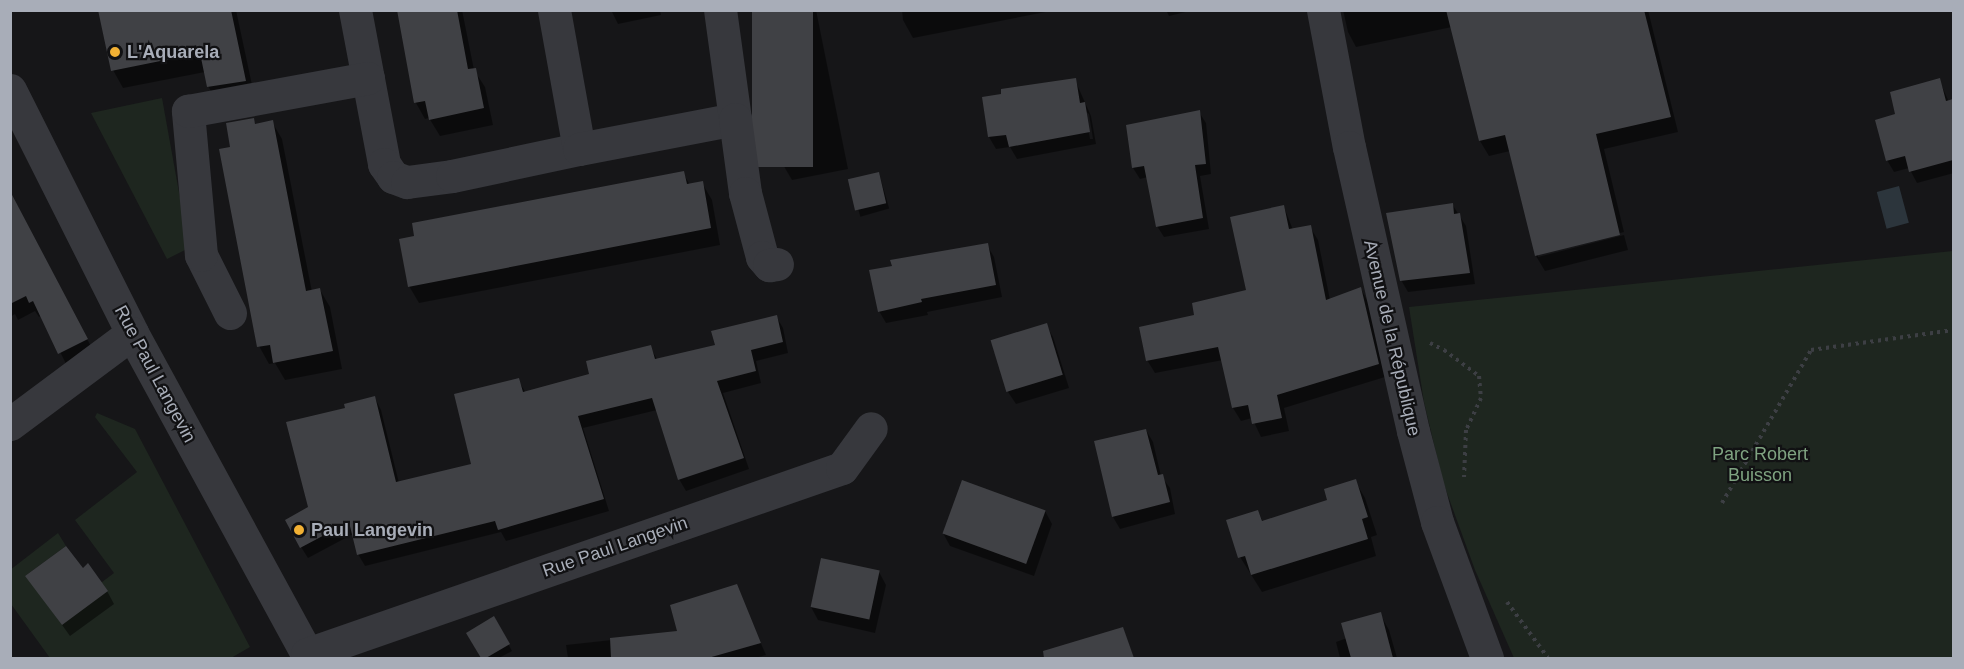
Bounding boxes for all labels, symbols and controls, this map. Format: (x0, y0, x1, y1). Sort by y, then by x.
place label: L'Aquarela (127, 41, 219, 63)
marker: L'Aquarela (108, 45, 122, 59)
street label: Avenue de la République (1359, 238, 1425, 438)
street label: Rue Paul Langevin (110, 302, 200, 446)
park label: Parc Robert Buisson (1712, 444, 1808, 486)
street label: Rue Paul Langevin (540, 512, 690, 582)
place label: Paul Langevin (311, 519, 433, 541)
marker: Paul Langevin (292, 523, 306, 537)

